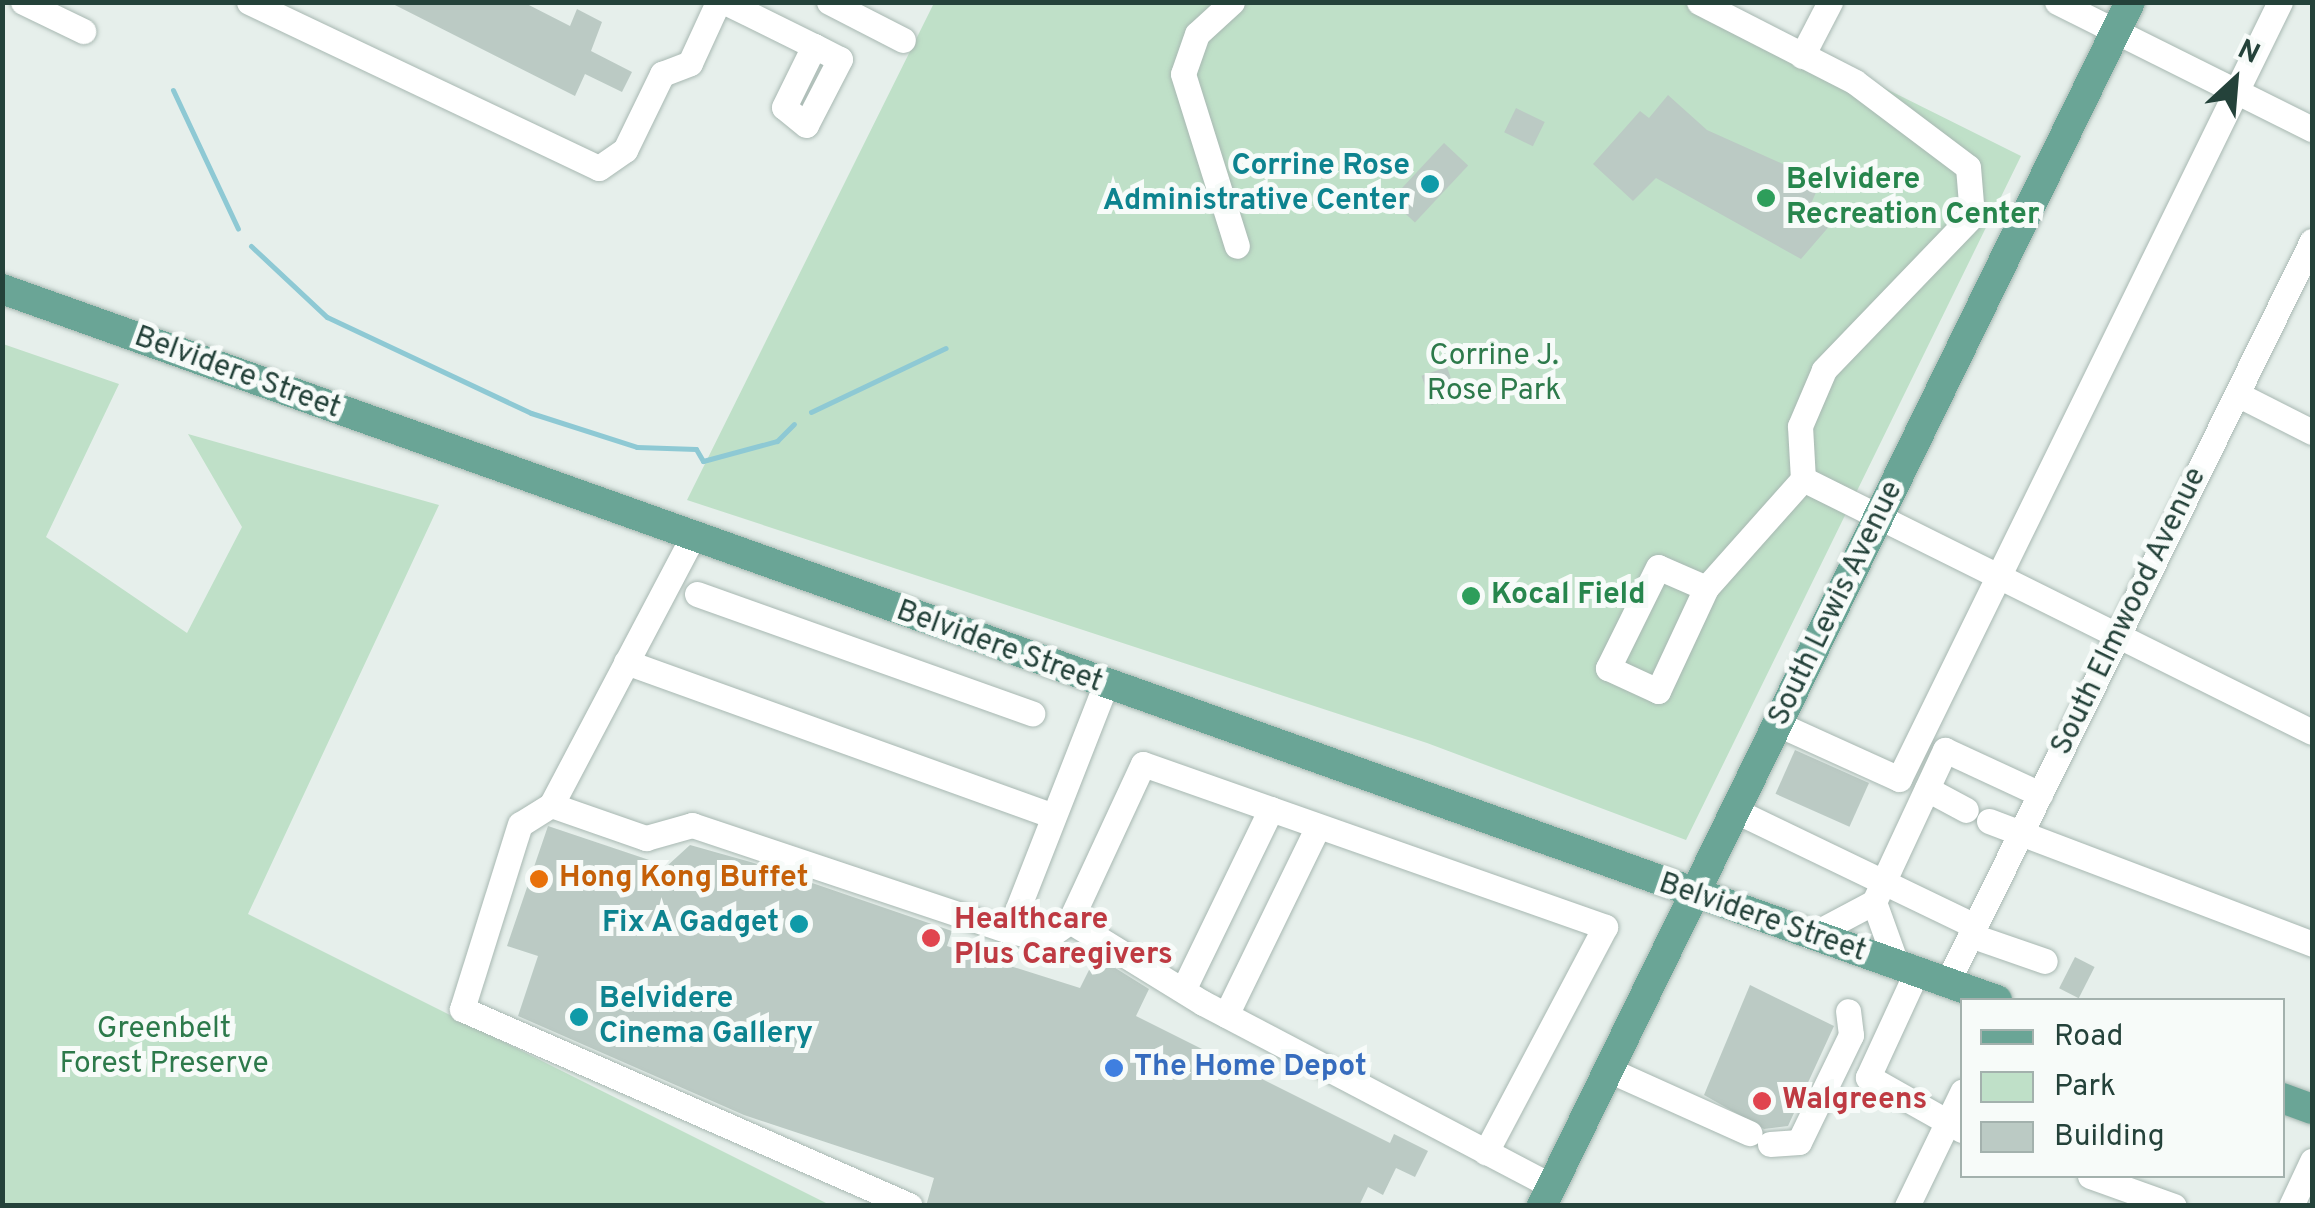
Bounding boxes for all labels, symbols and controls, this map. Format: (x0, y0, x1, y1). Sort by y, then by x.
north arrow (2185, 30, 2285, 130)
text: N (2231, 32, 2265, 74)
place label: Corrine Rose Administrative Center (1103, 149, 1410, 220)
place label: Belvidere Recreation Center (1786, 163, 2039, 234)
marker: Corrine Rose Administrative Center (1419, 173, 1441, 195)
marker: Belvidere Recreation Center (1755, 187, 1777, 209)
street label: Belvidere Street (129, 320, 345, 428)
park label: Corrine J. Rose Park (1427, 339, 1561, 410)
street label: South Elmwood Avenue (2044, 462, 2216, 762)
street label: South Lewis Avenue (1762, 475, 1912, 733)
place label: Kocal Field (1491, 578, 1646, 614)
marker: Kocal Field (1460, 585, 1482, 607)
street label: Belvidere Street (891, 594, 1107, 702)
place label: Hong Kong Buffet (559, 861, 808, 897)
street label: Belvidere Street (1654, 867, 1870, 971)
marker: Hong Kong Buffet (528, 868, 550, 890)
place label: Healthcare Plus Caregivers (954, 903, 1173, 974)
place label: Fix A Gadget (599, 906, 779, 942)
marker: Fix A Gadget (788, 913, 810, 935)
marker: Healthcare Plus Caregivers (918, 925, 944, 951)
place label: Belvidere Cinema Gallery (599, 982, 813, 1052)
legend (1960, 998, 2285, 1178)
marker: Belvidere Cinema Gallery (568, 1006, 590, 1028)
park label: Greenbelt Forest Preserve (59, 1012, 269, 1082)
text: Road (2054, 1019, 2123, 1056)
place label: The Home Depot (1134, 1050, 1367, 1086)
marker: The Home Depot (1103, 1057, 1125, 1079)
text: Park (2054, 1069, 2116, 1106)
place label: Walgreens (1782, 1083, 1927, 1119)
marker: Walgreens (1751, 1090, 1773, 1112)
text: Building (2054, 1119, 2165, 1156)

